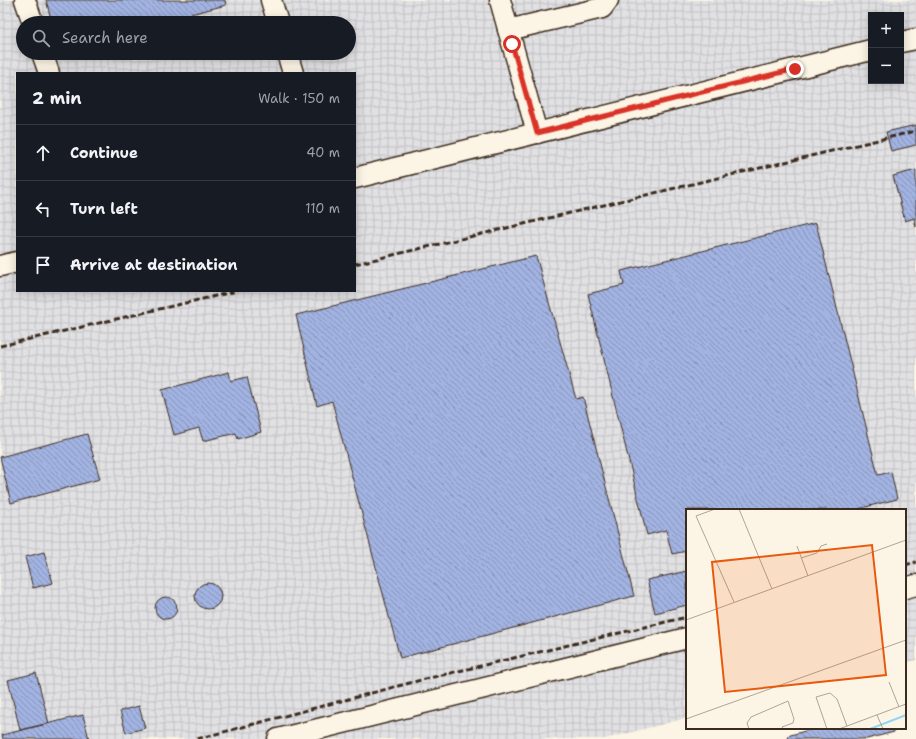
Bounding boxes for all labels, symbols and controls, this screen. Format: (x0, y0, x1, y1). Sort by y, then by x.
map controls (868, 12, 904, 84)
button: + (868, 12, 904, 48)
search box (16, 16, 356, 60)
icon: search (30, 27, 52, 49)
text: Search here (62, 28, 148, 48)
route start (503, 35, 521, 53)
button: − (868, 48, 904, 84)
route end (786, 60, 804, 78)
text: 2 min (32, 87, 82, 109)
text: Walk · 150 m (258, 90, 340, 107)
icon: ahead (32, 142, 54, 164)
text: Continue (70, 143, 138, 163)
text: 40 m (306, 144, 340, 161)
icon: left (32, 198, 54, 220)
text: Turn left (70, 199, 138, 219)
text: 110 m (305, 200, 340, 217)
icon: arrive (32, 254, 54, 276)
text: Arrive at destination (70, 255, 238, 275)
inset map (686, 509, 906, 729)

